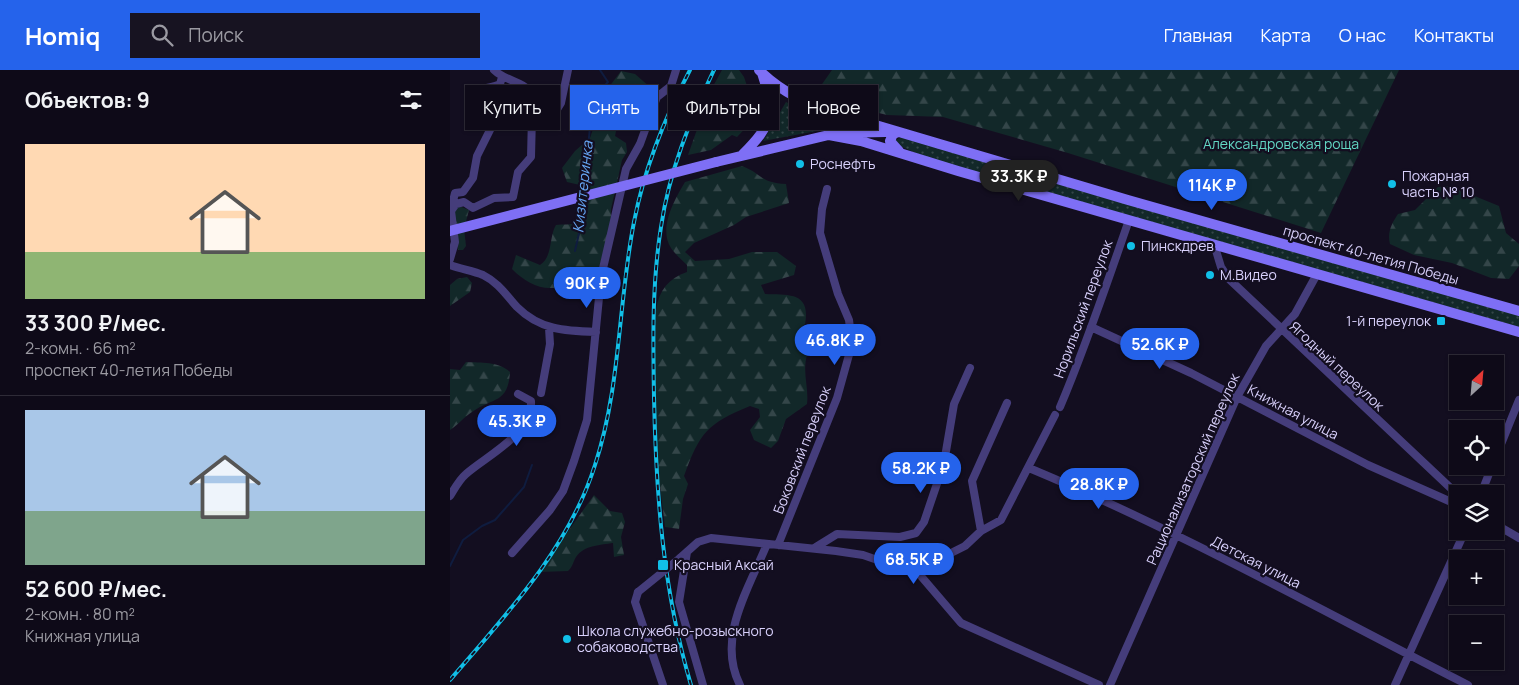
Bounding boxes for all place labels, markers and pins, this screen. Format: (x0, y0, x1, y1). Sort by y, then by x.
place label: Роснефть (810, 154, 875, 173)
marker: Роснефть (794, 158, 806, 170)
pin: 33.3K ₽ (973, 160, 1065, 202)
place label: Пожарная часть № 10 (1402, 166, 1475, 201)
pin: 114K ₽ (1171, 168, 1253, 211)
marker: Пожарная часть № 10 (1386, 178, 1398, 190)
place label: Пинскдрев (1141, 236, 1214, 255)
marker: Пинскдрев (1125, 240, 1137, 252)
place label: М.Видео (1220, 265, 1277, 284)
pin: 90K ₽ (552, 266, 622, 309)
marker: М.Видео (1204, 269, 1216, 281)
place label: 1-й переулок (1346, 311, 1432, 330)
marker: 1-й переулок (1435, 315, 1447, 327)
pin: 46.8K ₽ (789, 324, 881, 366)
pin: 52.6K ₽ (1114, 328, 1206, 370)
pin: 45.3K ₽ (471, 404, 563, 447)
pin: 58.2K ₽ (875, 452, 967, 494)
pin: 28.8K ₽ (1053, 468, 1145, 510)
pin: 68.5K ₽ (868, 542, 960, 585)
place label: Красный Аксай (674, 555, 774, 574)
marker: Красный Аксай (656, 558, 670, 572)
place label: Школа служебно-розыскного собаководства (577, 621, 773, 656)
marker: Школа служебно-розыскного собаководства (561, 633, 573, 645)

